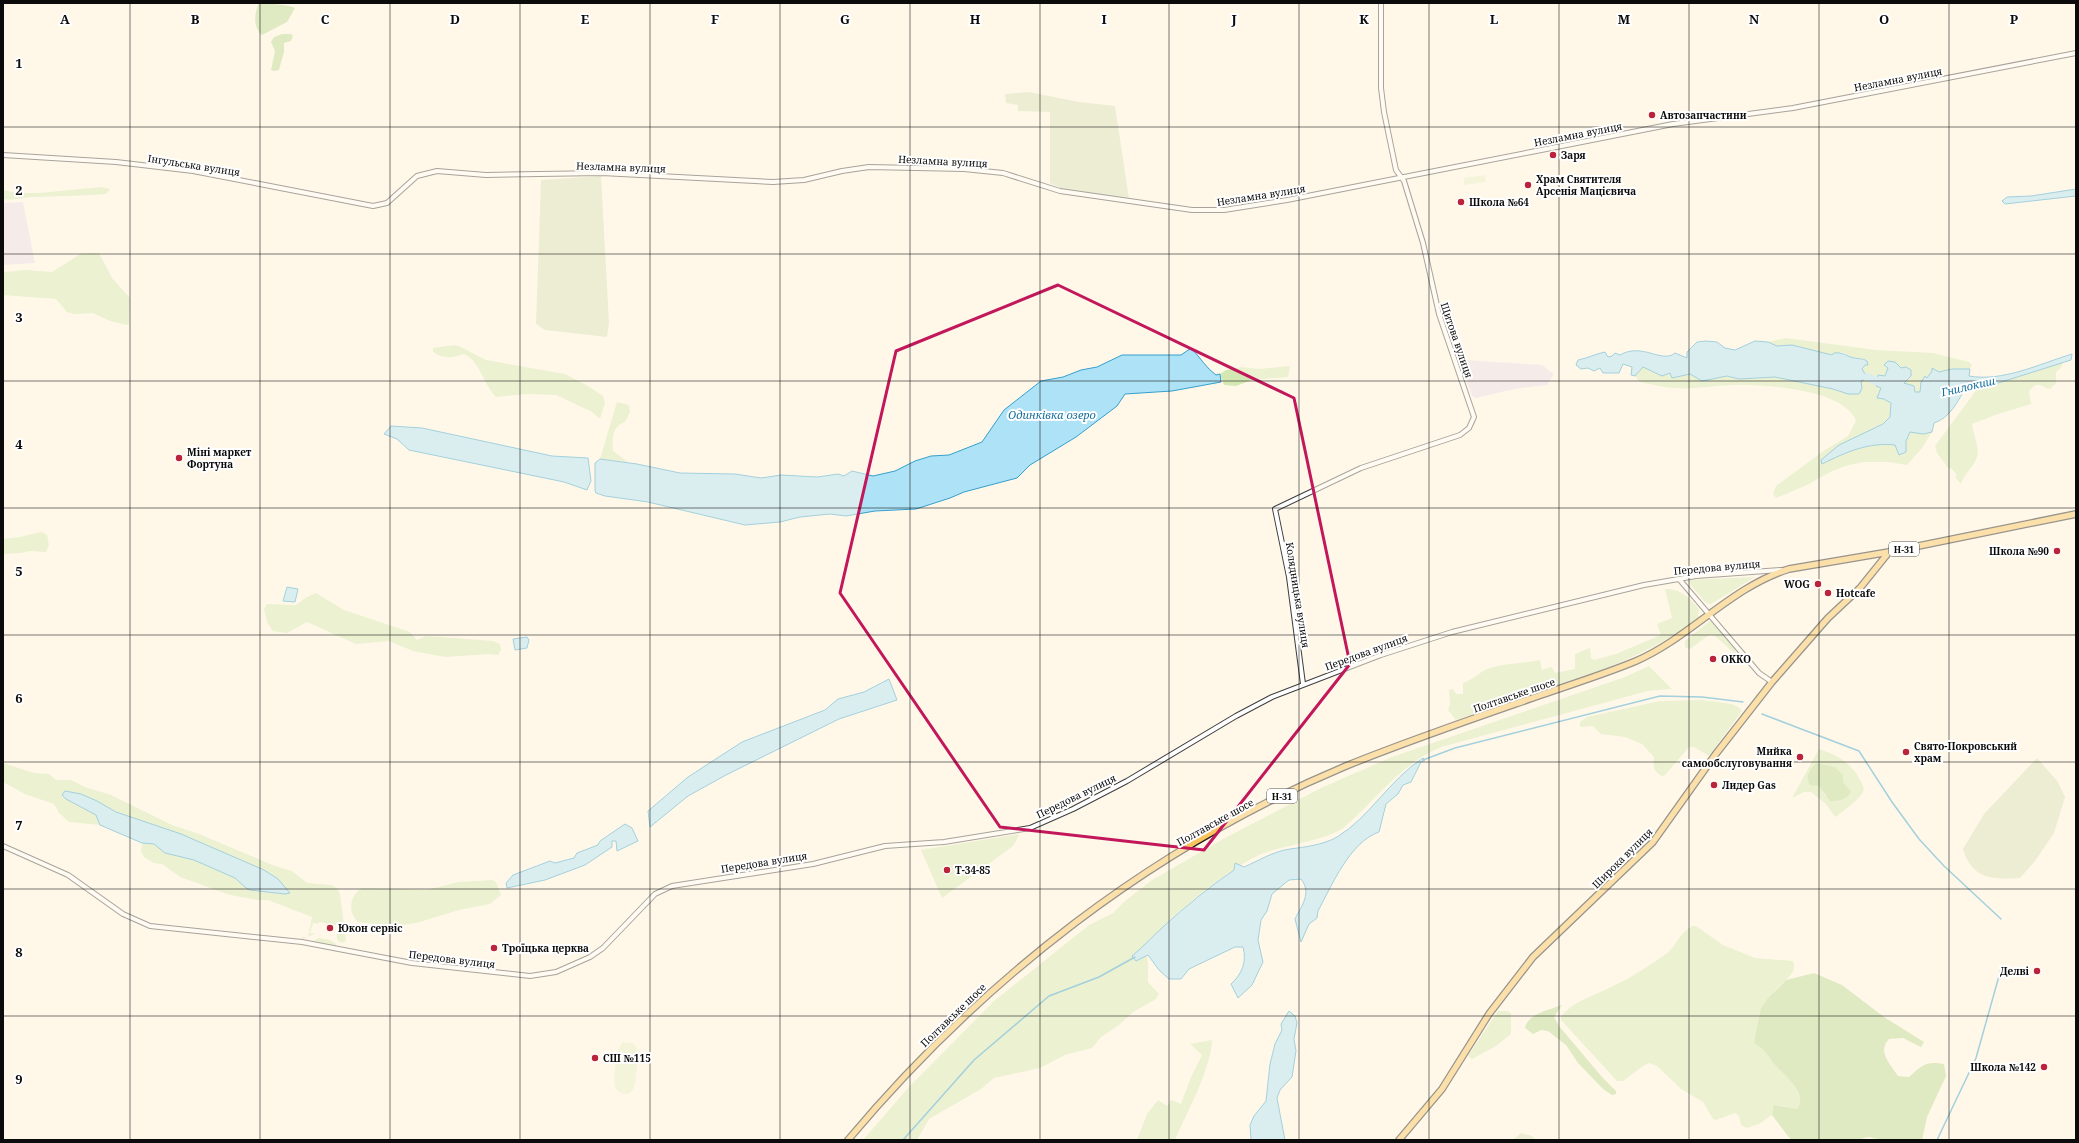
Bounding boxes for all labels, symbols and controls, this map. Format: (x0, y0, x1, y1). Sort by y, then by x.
text: A (60, 10, 70, 28)
text: B (191, 10, 200, 28)
text: C (321, 10, 330, 28)
text: D (450, 10, 460, 28)
text: E (581, 10, 590, 28)
text: F (711, 10, 719, 28)
text: G (840, 10, 850, 28)
text: H (970, 10, 981, 28)
text: I (1101, 10, 1107, 28)
text: J (1230, 10, 1237, 28)
text: K (1359, 10, 1369, 28)
text: L (1490, 10, 1499, 28)
text: M (1618, 10, 1631, 28)
text: N (1749, 10, 1760, 28)
text: O (1879, 10, 1889, 28)
text: P (2010, 10, 2019, 28)
text: 1 (15, 54, 23, 72)
street label: Незламна вулиця (1853, 64, 1944, 94)
place label: Автозапчастини (1660, 108, 1747, 122)
marker: Автозапчастини (1647, 110, 1657, 120)
street label: Незламна вулиця (1533, 119, 1624, 149)
place label: Заря (1561, 148, 1586, 162)
marker: Заря (1548, 150, 1558, 160)
street label: Інгульська вулиця (147, 151, 241, 179)
street label: Незламна вулиця (898, 152, 988, 170)
street label: Незламна вулиця (576, 158, 666, 176)
place label: Храм Святителя Арсенія Мацієвича (1536, 172, 1636, 198)
marker: Храм Святителя Арсенія Мацієвича (1523, 180, 1533, 190)
text: 2 (15, 181, 23, 199)
street label: Незламна вулиця (1216, 181, 1307, 209)
place label: Школа №64 (1469, 195, 1529, 209)
marker: Школа №64 (1456, 197, 1466, 207)
street label: Щитова вулиця (1438, 300, 1477, 380)
text: 3 (15, 308, 23, 326)
water label: Гнилокиш (1938, 372, 1997, 400)
water label: Одинківка озеро (1008, 407, 1096, 422)
text: 4 (15, 435, 23, 453)
place label: Міні маркет Фортуна (187, 445, 252, 471)
marker: Міні маркет Фортуна (174, 453, 184, 463)
street label: Колядницька вулиця (1283, 541, 1313, 649)
road number: Н-31 (1889, 542, 1919, 556)
place label: Школа №90 (1989, 544, 2049, 558)
marker: Школа №90 (2052, 546, 2062, 556)
street label: Передова вулиця (1673, 556, 1761, 578)
text: 5 (15, 562, 23, 580)
place label: WOG (1784, 577, 1810, 591)
marker: WOG (1813, 579, 1823, 589)
place label: Hotcafe (1836, 586, 1876, 600)
marker: Hotcafe (1823, 588, 1833, 598)
street label: Передова вулиця (1323, 630, 1410, 673)
place label: ОККО (1721, 652, 1751, 666)
marker: ОККО (1708, 654, 1718, 664)
street label: Полтавське шосе (1471, 674, 1557, 716)
text: 6 (15, 689, 23, 707)
place label: Свято-Покровський храм (1914, 739, 2017, 765)
place label: Мийка самообслуговування (1682, 744, 1792, 770)
marker: Свято-Покровський храм (1901, 747, 1911, 757)
marker: Мийка самообслуговування (1795, 752, 1805, 762)
street label: Передова вулиця (1034, 770, 1118, 821)
place label: Лидер Gas (1722, 778, 1776, 792)
marker: Лидер Gas (1709, 780, 1719, 790)
road number: Н-31 (1267, 789, 1297, 803)
street label: Полтавське шосе (1174, 795, 1256, 849)
text: 7 (15, 816, 23, 834)
street label: Широка вулиця (1589, 824, 1656, 891)
street label: Передова вулиця (720, 848, 808, 876)
place label: Т-34-85 (955, 863, 991, 877)
marker: Т-34-85 (942, 865, 952, 875)
place label: Юкон сервіс (338, 921, 403, 935)
marker: Юкон сервіс (325, 923, 335, 933)
place label: Троїцька церква (502, 941, 589, 955)
text: 8 (15, 943, 23, 961)
marker: Троїцька церква (489, 943, 499, 953)
street label: Передова вулиця (408, 947, 496, 971)
place label: Делві (2000, 964, 2029, 978)
marker: Делві (2032, 966, 2042, 976)
street label: Полтавське шосе (917, 980, 989, 1050)
place label: СШ №115 (603, 1051, 651, 1065)
marker: СШ №115 (590, 1053, 600, 1063)
place label: Школа №142 (1970, 1060, 2036, 1074)
marker: Школа №142 (2039, 1062, 2049, 1072)
text: 9 (15, 1070, 23, 1088)

